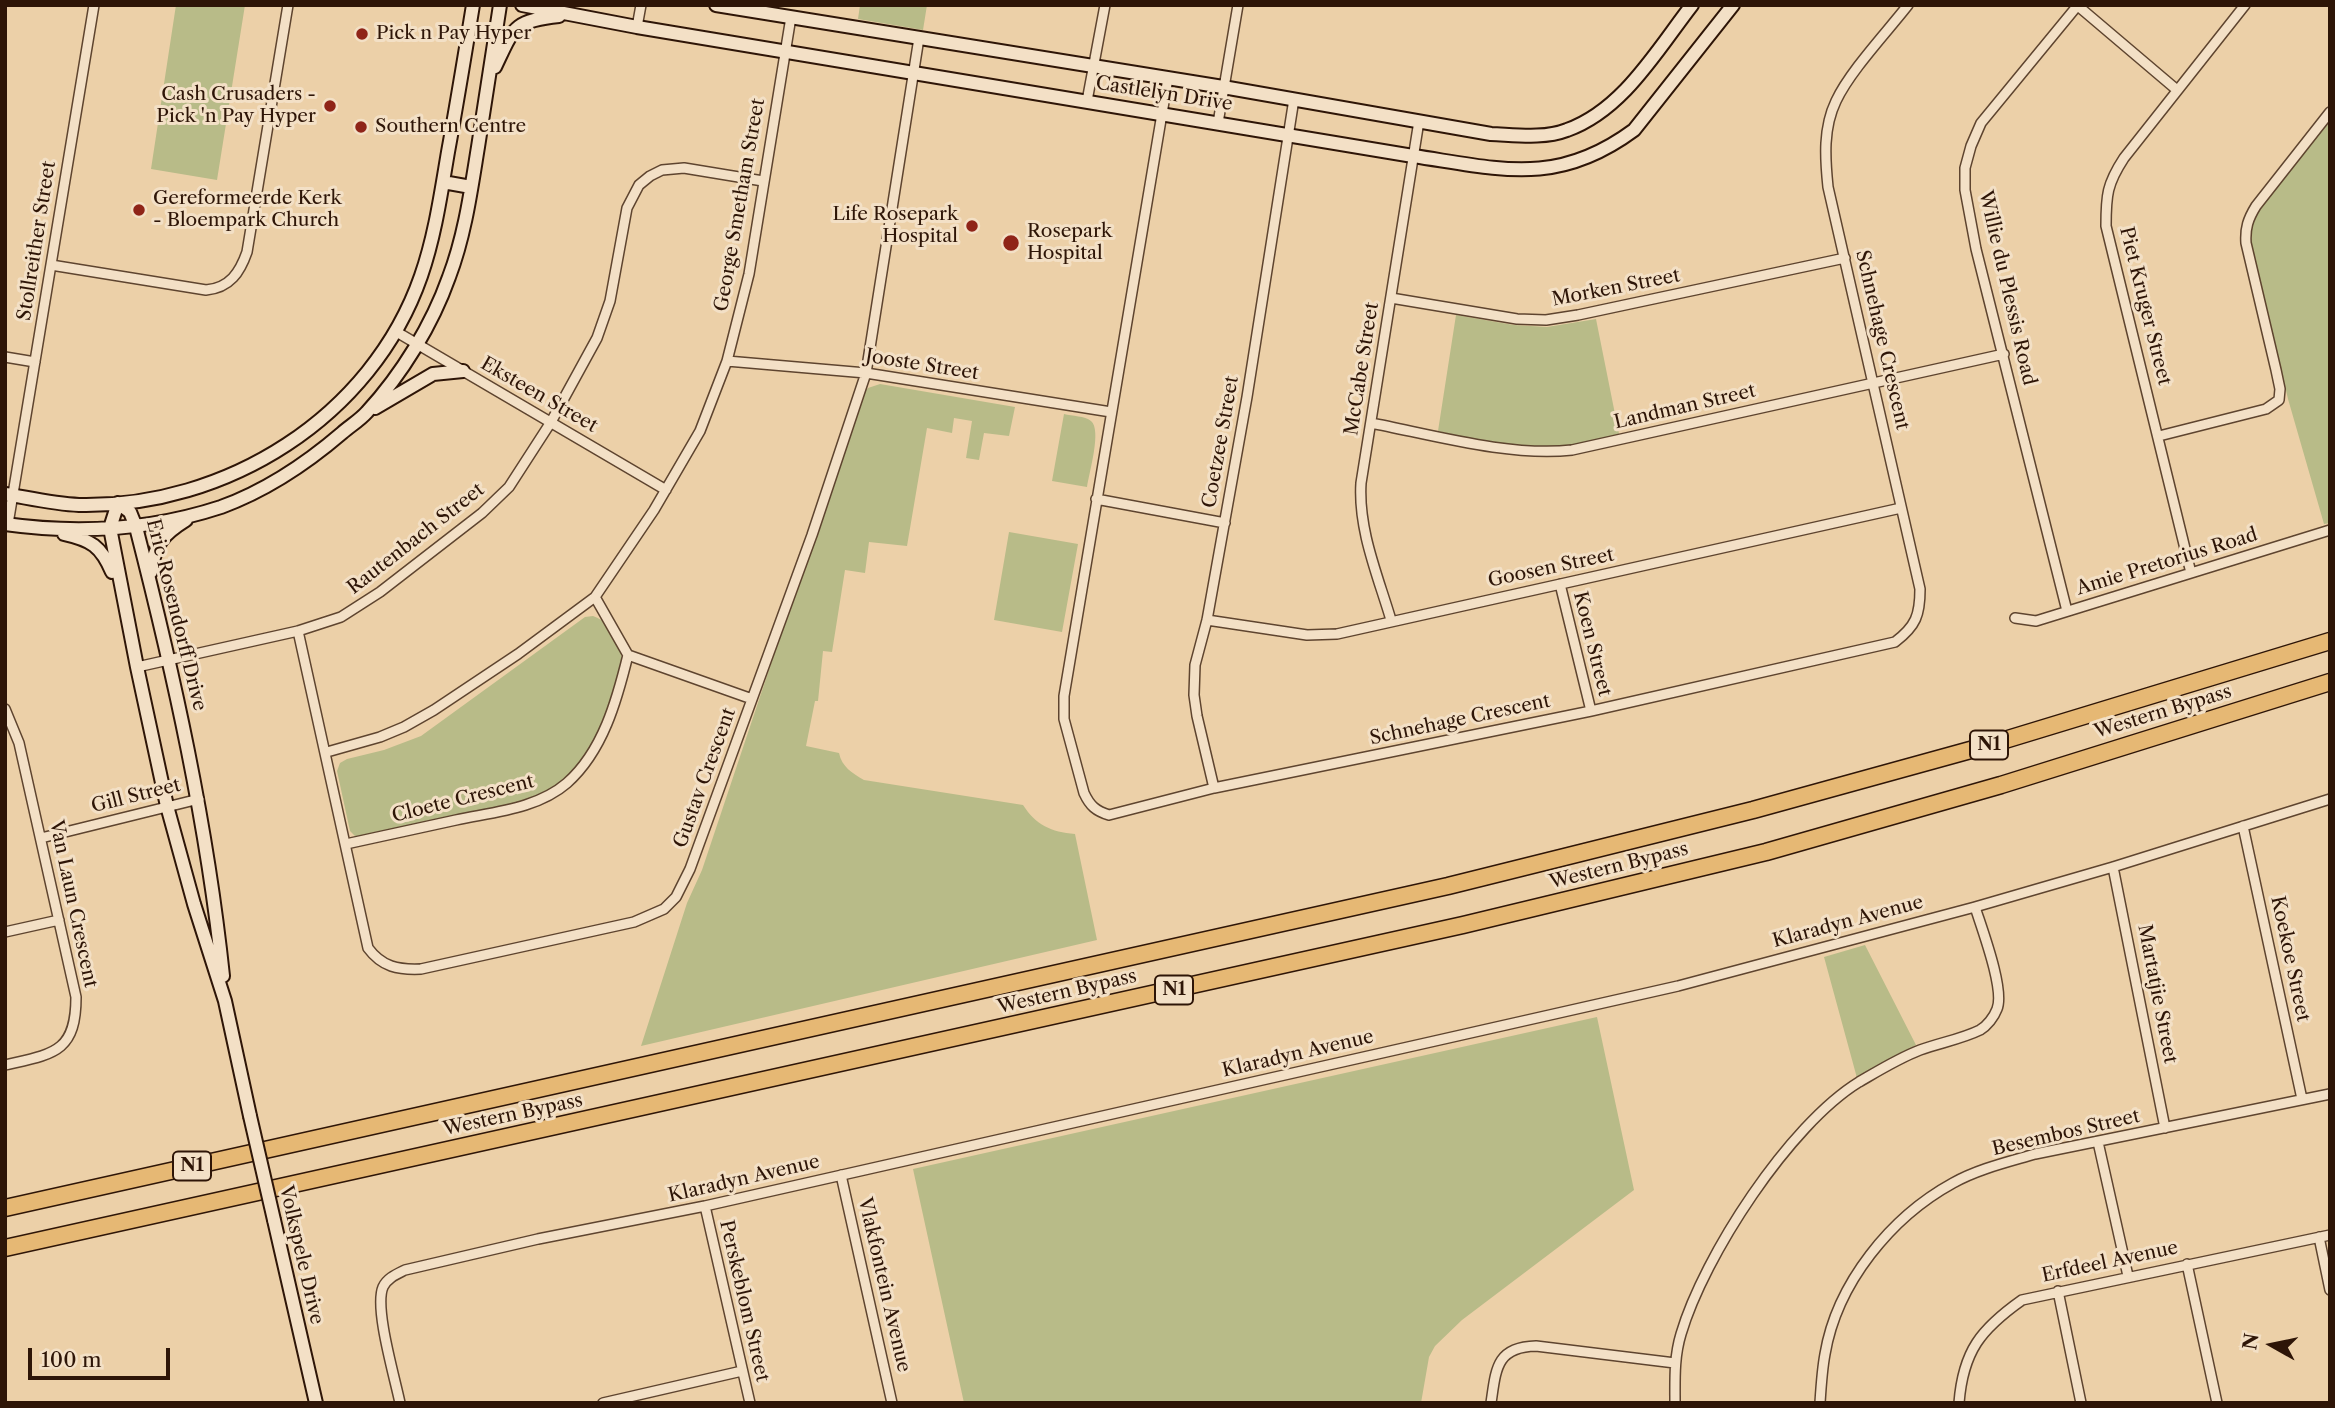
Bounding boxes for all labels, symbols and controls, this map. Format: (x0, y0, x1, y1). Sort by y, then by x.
place label: Pick n Pay Hyper (376, 23, 532, 45)
marker: Pick n Pay Hyper (354, 26, 370, 42)
street label: Castlelyn Drive (1094, 72, 1234, 116)
place label: Cash Crusaders - Pick 'n Pay Hyper (156, 84, 316, 128)
street label: George Smetham Street (710, 97, 770, 313)
marker: Cash Crusaders - Pick 'n Pay Hyper (322, 98, 338, 114)
place label: Southern Centre (375, 116, 526, 138)
marker: Southern Centre (353, 119, 369, 135)
street label: Stollreither Street (13, 160, 61, 322)
place label: Gereformeerde Kerk - Bloempark Church (153, 188, 341, 232)
street label: Willie du Plessis Road (1973, 188, 2041, 388)
marker: Gereformeerde Kerk - Bloempark Church (131, 202, 147, 218)
place label: Life Rosepark Hospital (832, 204, 958, 248)
marker: Life Rosepark Hospital (964, 218, 980, 234)
place label: Rosepark Hospital (1027, 221, 1112, 265)
street label: Piet Kruger Street (2114, 224, 2176, 388)
marker: Rosepark Hospital (1001, 233, 1021, 253)
street label: Schnehage Crescent (1850, 248, 1914, 432)
street label: Morken Street (1550, 264, 1682, 312)
street label: McCabe Street (1340, 301, 1384, 437)
street label: Jooste Street (864, 345, 980, 385)
street label: Eksteen Street (477, 352, 601, 438)
street label: Coetzee Street (1198, 374, 1244, 510)
street label: Landman Street (1612, 380, 1758, 434)
street label: Rautenbach Street (343, 479, 489, 599)
street label: Eric Rosendorff Drive (141, 517, 211, 713)
street label: Amie Pretorius Road (2074, 524, 2260, 600)
street label: Goosen Street (1486, 544, 1616, 592)
street label: Koen Street (1568, 589, 1616, 699)
street label: Western Bypass (2092, 680, 2234, 744)
street label: Schnehage Crescent (1368, 690, 1552, 750)
street label: Gustav Crescent (669, 705, 741, 851)
road number: N1 (1970, 730, 2008, 760)
street label: Cloete Crescent (390, 770, 536, 828)
street label: Gill Street (89, 774, 183, 818)
street label: Van Laun Crescent (44, 818, 102, 990)
street label: Western Bypass (1547, 838, 1691, 894)
street label: Klaradyn Avenue (1770, 891, 1926, 953)
street label: Koekoe Street (2266, 894, 2314, 1024)
street label: Martatjie Street (2132, 922, 2182, 1066)
street label: Western Bypass (995, 965, 1139, 1019)
road number: N1 (1155, 975, 1193, 1004)
street label: Klaradyn Avenue (1220, 1025, 1376, 1083)
street label: Western Bypass (441, 1089, 585, 1141)
street label: Besembos Street (1990, 1105, 2142, 1161)
street label: Klaradyn Avenue (666, 1150, 822, 1208)
road number: N1 (173, 1152, 211, 1181)
street label: Volkspele Drive (274, 1183, 328, 1327)
street label: Vlakfontein Avenue (853, 1195, 915, 1375)
street label: Perskeblom Street (714, 1218, 774, 1384)
street label: Erfdeel Avenue (2040, 1236, 2180, 1288)
north arrow (2237, 1310, 2307, 1380)
text: N (2238, 1332, 2263, 1352)
scale bar (32, 1334, 173, 1378)
text: 100 m (41, 1347, 102, 1372)

